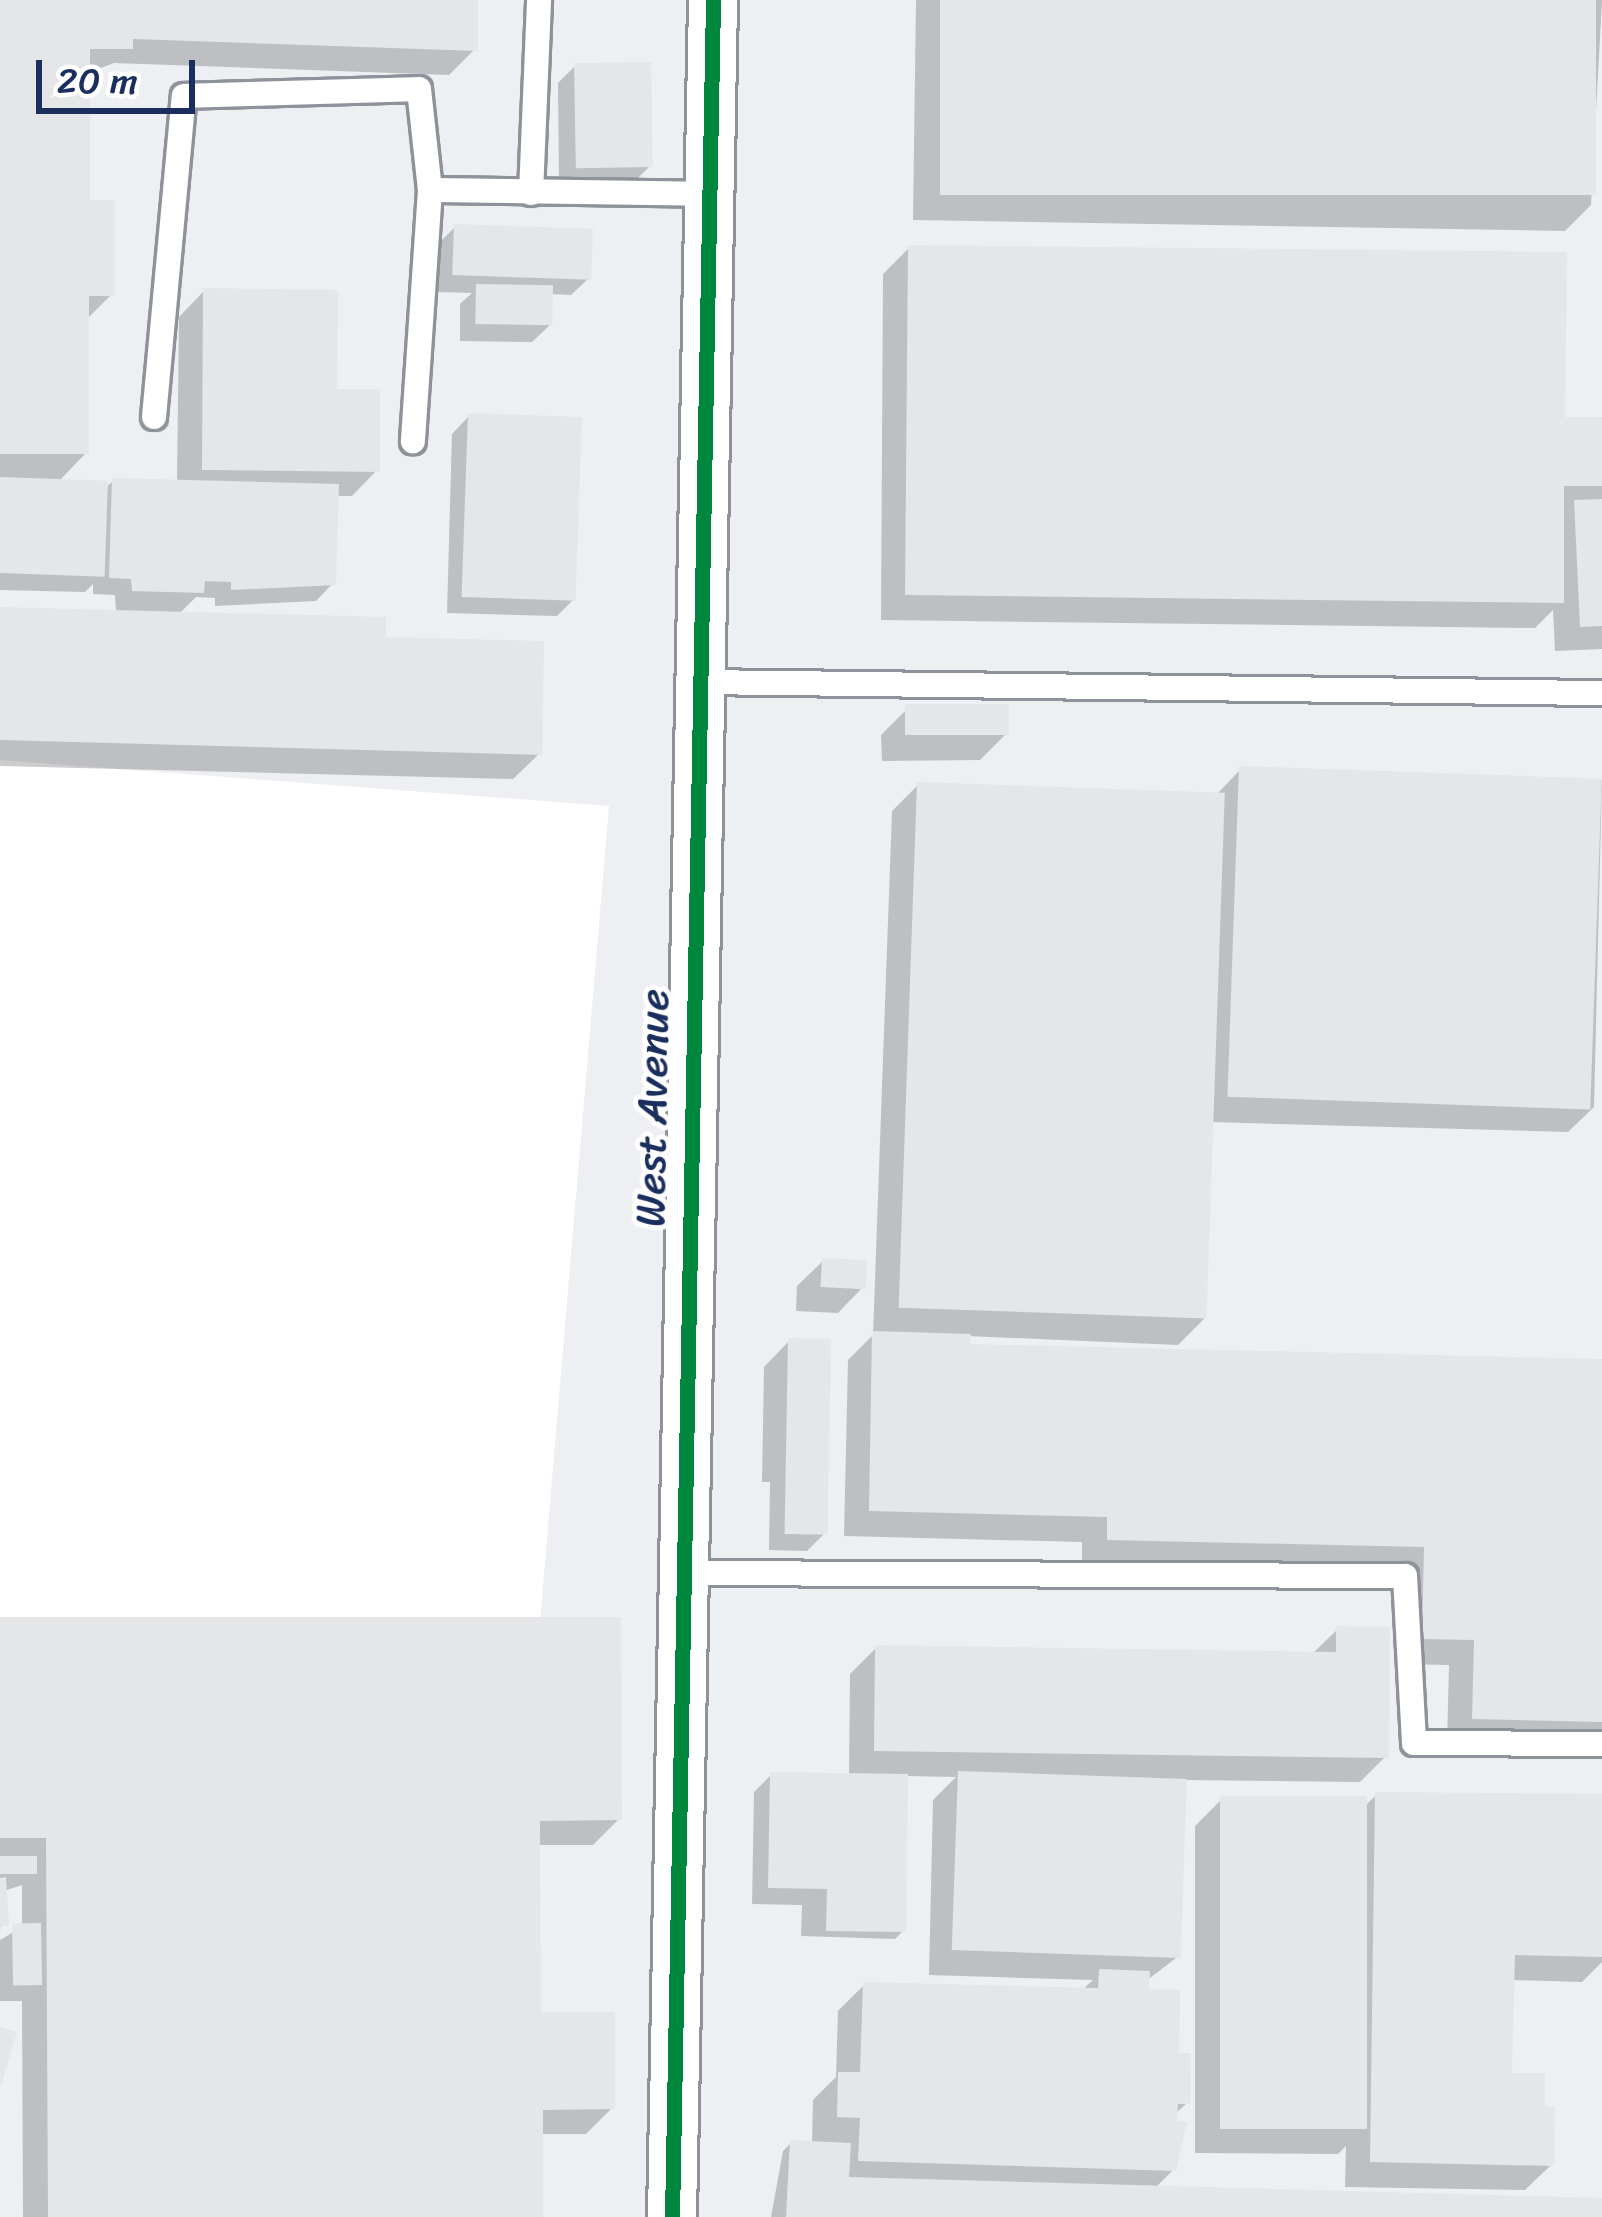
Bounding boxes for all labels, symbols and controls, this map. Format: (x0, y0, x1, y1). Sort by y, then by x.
scale bar (42, 36, 201, 110)
text: 20 m (57, 49, 138, 113)
street label: West Avenue (625, 989, 679, 1227)

